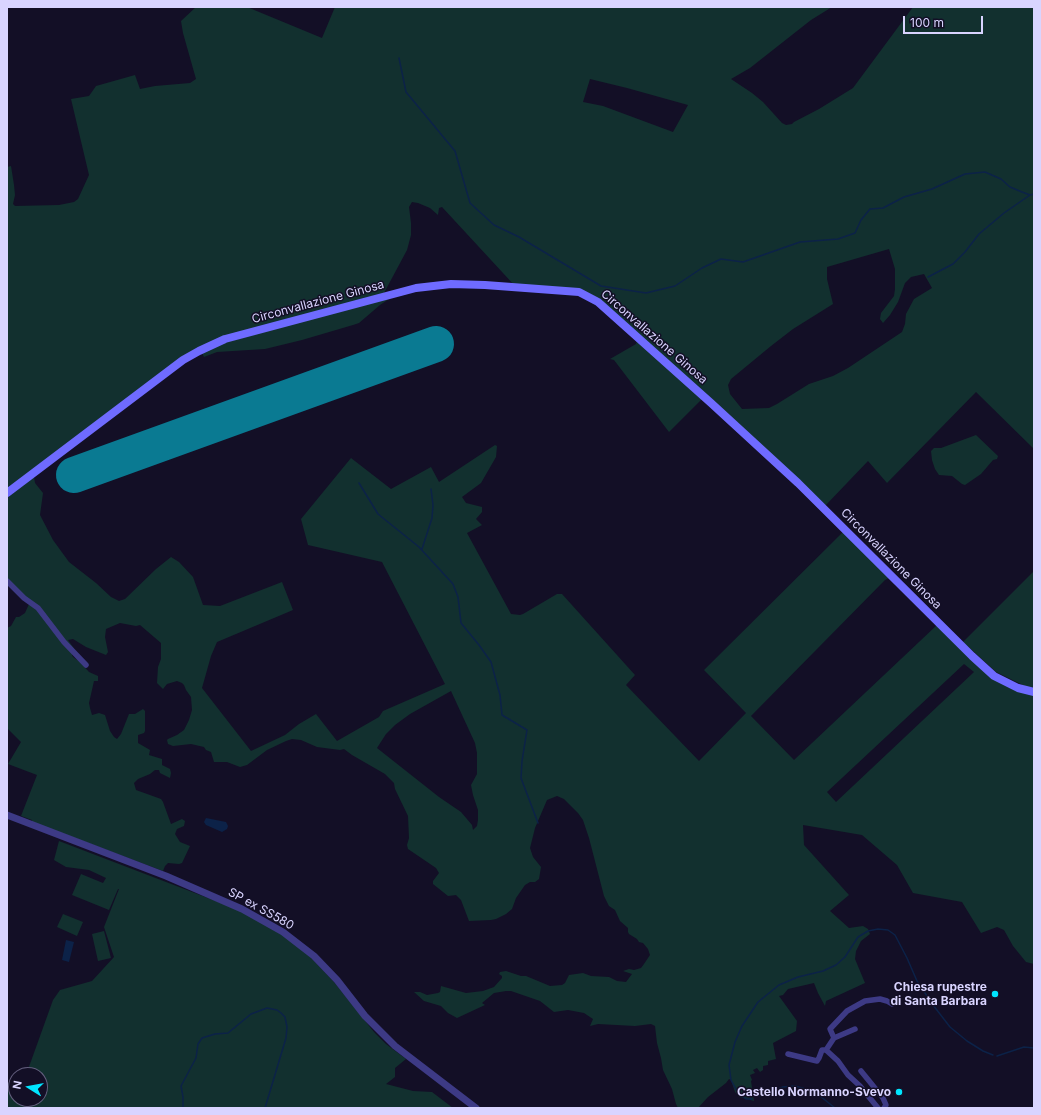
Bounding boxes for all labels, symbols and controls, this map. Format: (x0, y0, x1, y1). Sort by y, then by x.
scale bar (905, 8, 985, 34)
text: 100 m (910, 15, 944, 30)
street label: Circonvallazione Ginosa (250, 277, 386, 327)
street label: Circonvallazione Ginosa (598, 287, 710, 387)
street label: Circonvallazione Ginosa (838, 506, 944, 612)
street label: SP ex SS580 (226, 885, 296, 933)
place label: Chiesa rupestre di Santa Barbara (890, 980, 987, 1008)
marker: Chiesa rupestre di Santa Barbara (990, 989, 1000, 999)
north arrow (8, 1067, 48, 1107)
text: N (10, 1079, 25, 1090)
place label: Castello Normanno-Svevo (737, 1085, 891, 1099)
marker: Castello Normanno-Svevo (894, 1087, 904, 1097)

